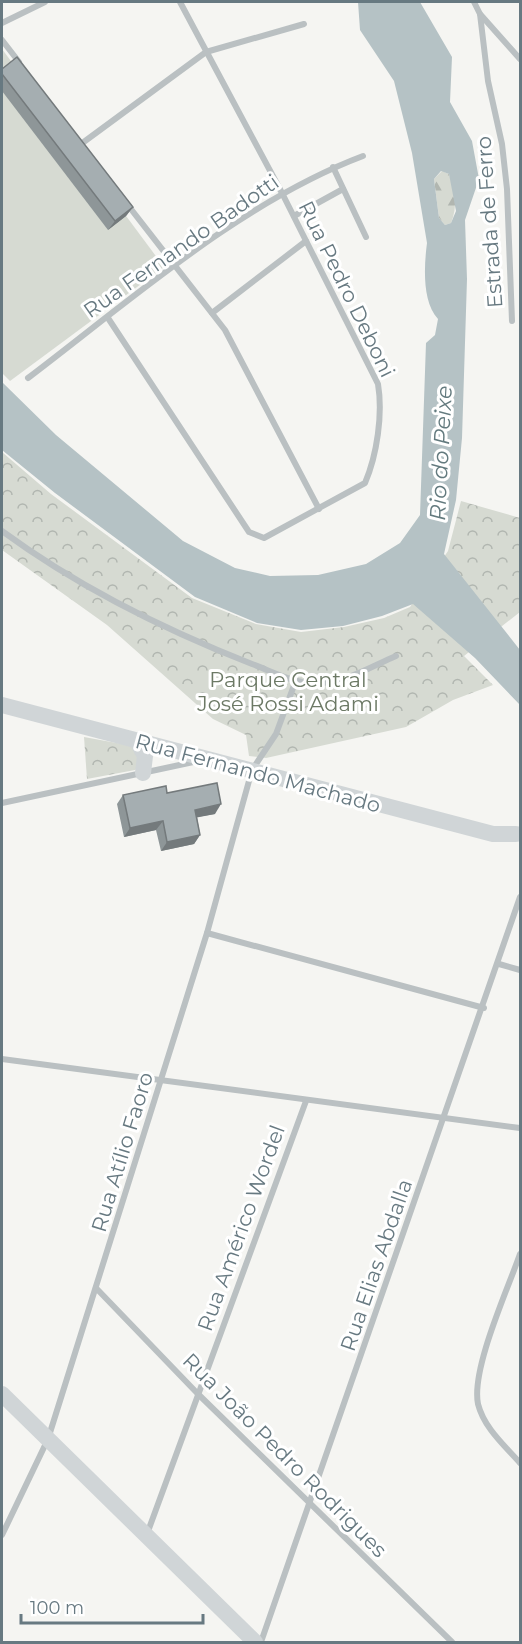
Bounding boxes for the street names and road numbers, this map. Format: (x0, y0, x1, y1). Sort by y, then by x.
street label: Estrada de Ferro (471, 135, 507, 309)
street label: Rua Fernando Badotti (78, 169, 284, 323)
street label: Rua Pedro Deboni (293, 197, 401, 381)
street label: Rua Fernando Machado (133, 728, 383, 818)
street label: Rua Atílio Faoro (86, 1069, 158, 1235)
street label: Rua Américo Wordel (192, 1122, 290, 1334)
street label: Rua Elias Abdalla (335, 1176, 417, 1354)
street label: Rua João Pedro Rodrigues (178, 1348, 392, 1562)

